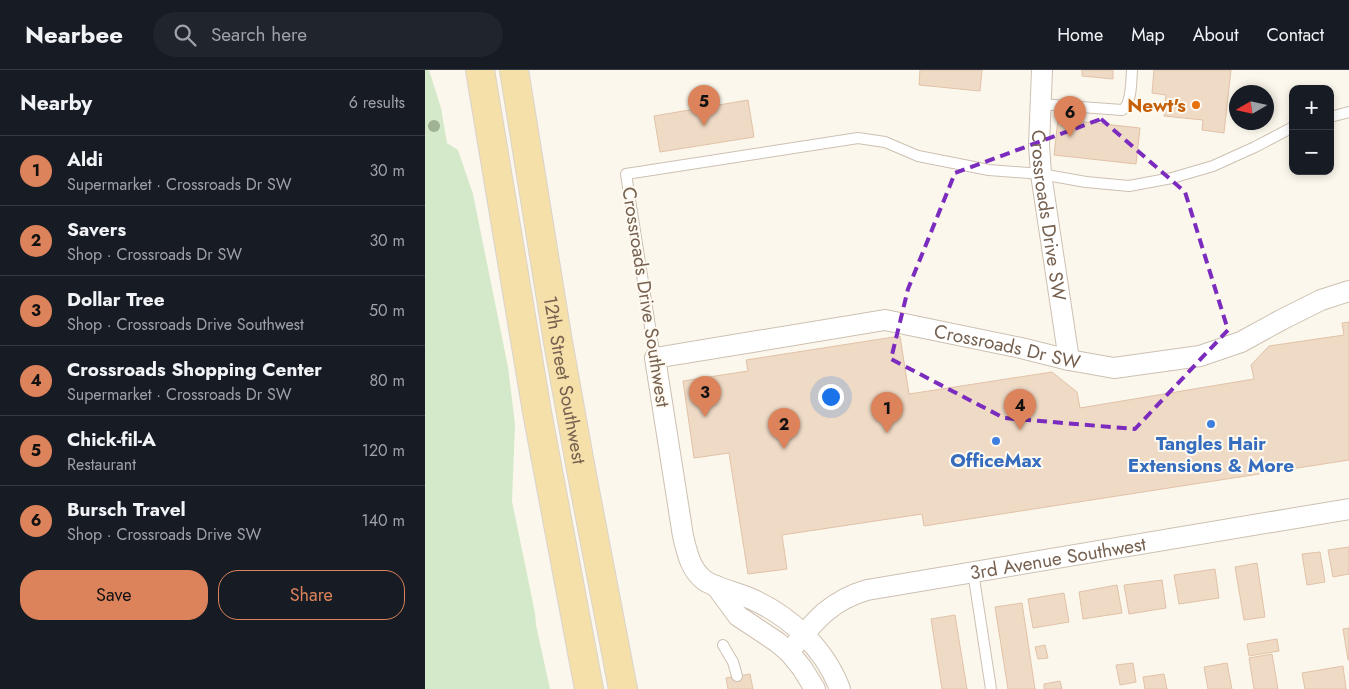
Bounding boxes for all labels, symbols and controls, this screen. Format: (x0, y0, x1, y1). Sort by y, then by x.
search box (153, 12, 503, 57)
text: Nearbee (25, 17, 123, 52)
icon: search (171, 21, 199, 49)
text: Search here (211, 21, 307, 48)
text: Home (1057, 22, 1103, 48)
text: Map (1131, 22, 1165, 48)
text: About (1193, 22, 1238, 48)
text: Contact (1266, 22, 1324, 48)
pin: 5 (688, 85, 720, 126)
north arrow (1229, 85, 1274, 130)
map controls (1289, 85, 1334, 175)
button: + (1289, 85, 1334, 130)
text: Nearby (20, 88, 92, 118)
text: 6 results (349, 91, 405, 114)
place label: Newt's (1127, 92, 1186, 119)
pin: 6 (1054, 96, 1086, 137)
marker: Newt's (1190, 99, 1202, 111)
street label: Crossroads Drive SW (1025, 129, 1073, 303)
button: − (1289, 130, 1334, 175)
text: Aldi (67, 146, 103, 173)
text: 1 (32, 159, 40, 182)
text: 30 m (369, 159, 405, 182)
text: Supermarket · Crossroads Dr SW (67, 173, 292, 196)
street label: Crossroads Drive Southwest (615, 185, 677, 409)
text: Savers (67, 216, 126, 243)
text: 2 (31, 229, 41, 252)
text: 30 m (369, 229, 405, 252)
text: Shop · Crossroads Dr SW (67, 243, 242, 266)
text: Dollar Tree (67, 286, 165, 313)
street label: 12th Street Southwest (537, 294, 593, 467)
text: 3 (31, 299, 41, 322)
text: 50 m (369, 299, 405, 322)
text: Shop · Crossroads Drive Southwest (67, 313, 304, 336)
street label: Crossroads Dr SW (932, 317, 1083, 375)
text: Crossroads Shopping Center (67, 356, 322, 383)
text: 4 (30, 369, 42, 392)
text: 80 m (369, 369, 405, 392)
pin: 3 (689, 376, 721, 417)
text: Supermarket · Crossroads Dr SW (67, 383, 292, 406)
your location (818, 384, 844, 410)
pin: 4 (1004, 389, 1036, 430)
pin: 1 (871, 392, 903, 433)
pin: 2 (768, 408, 800, 449)
marker: Tangles Hair Extensions & More (1205, 418, 1217, 430)
text: Chick-fil-A (67, 426, 156, 453)
place label: Tangles Hair Extensions & More (1128, 430, 1294, 479)
marker: OfficeMax (990, 435, 1002, 447)
text: 5 (31, 439, 41, 462)
text: 120 m (362, 439, 405, 462)
place label: OfficeMax (950, 447, 1043, 474)
text: Restaurant (67, 453, 136, 476)
text: Bursch Travel (67, 496, 186, 523)
text: 6 (31, 509, 41, 532)
text: 140 m (362, 509, 405, 532)
text: Shop · Crossroads Drive SW (67, 523, 261, 546)
street label: 3rd Avenue Southwest (968, 530, 1148, 586)
button: Save (20, 570, 208, 620)
button: Share (218, 570, 405, 620)

